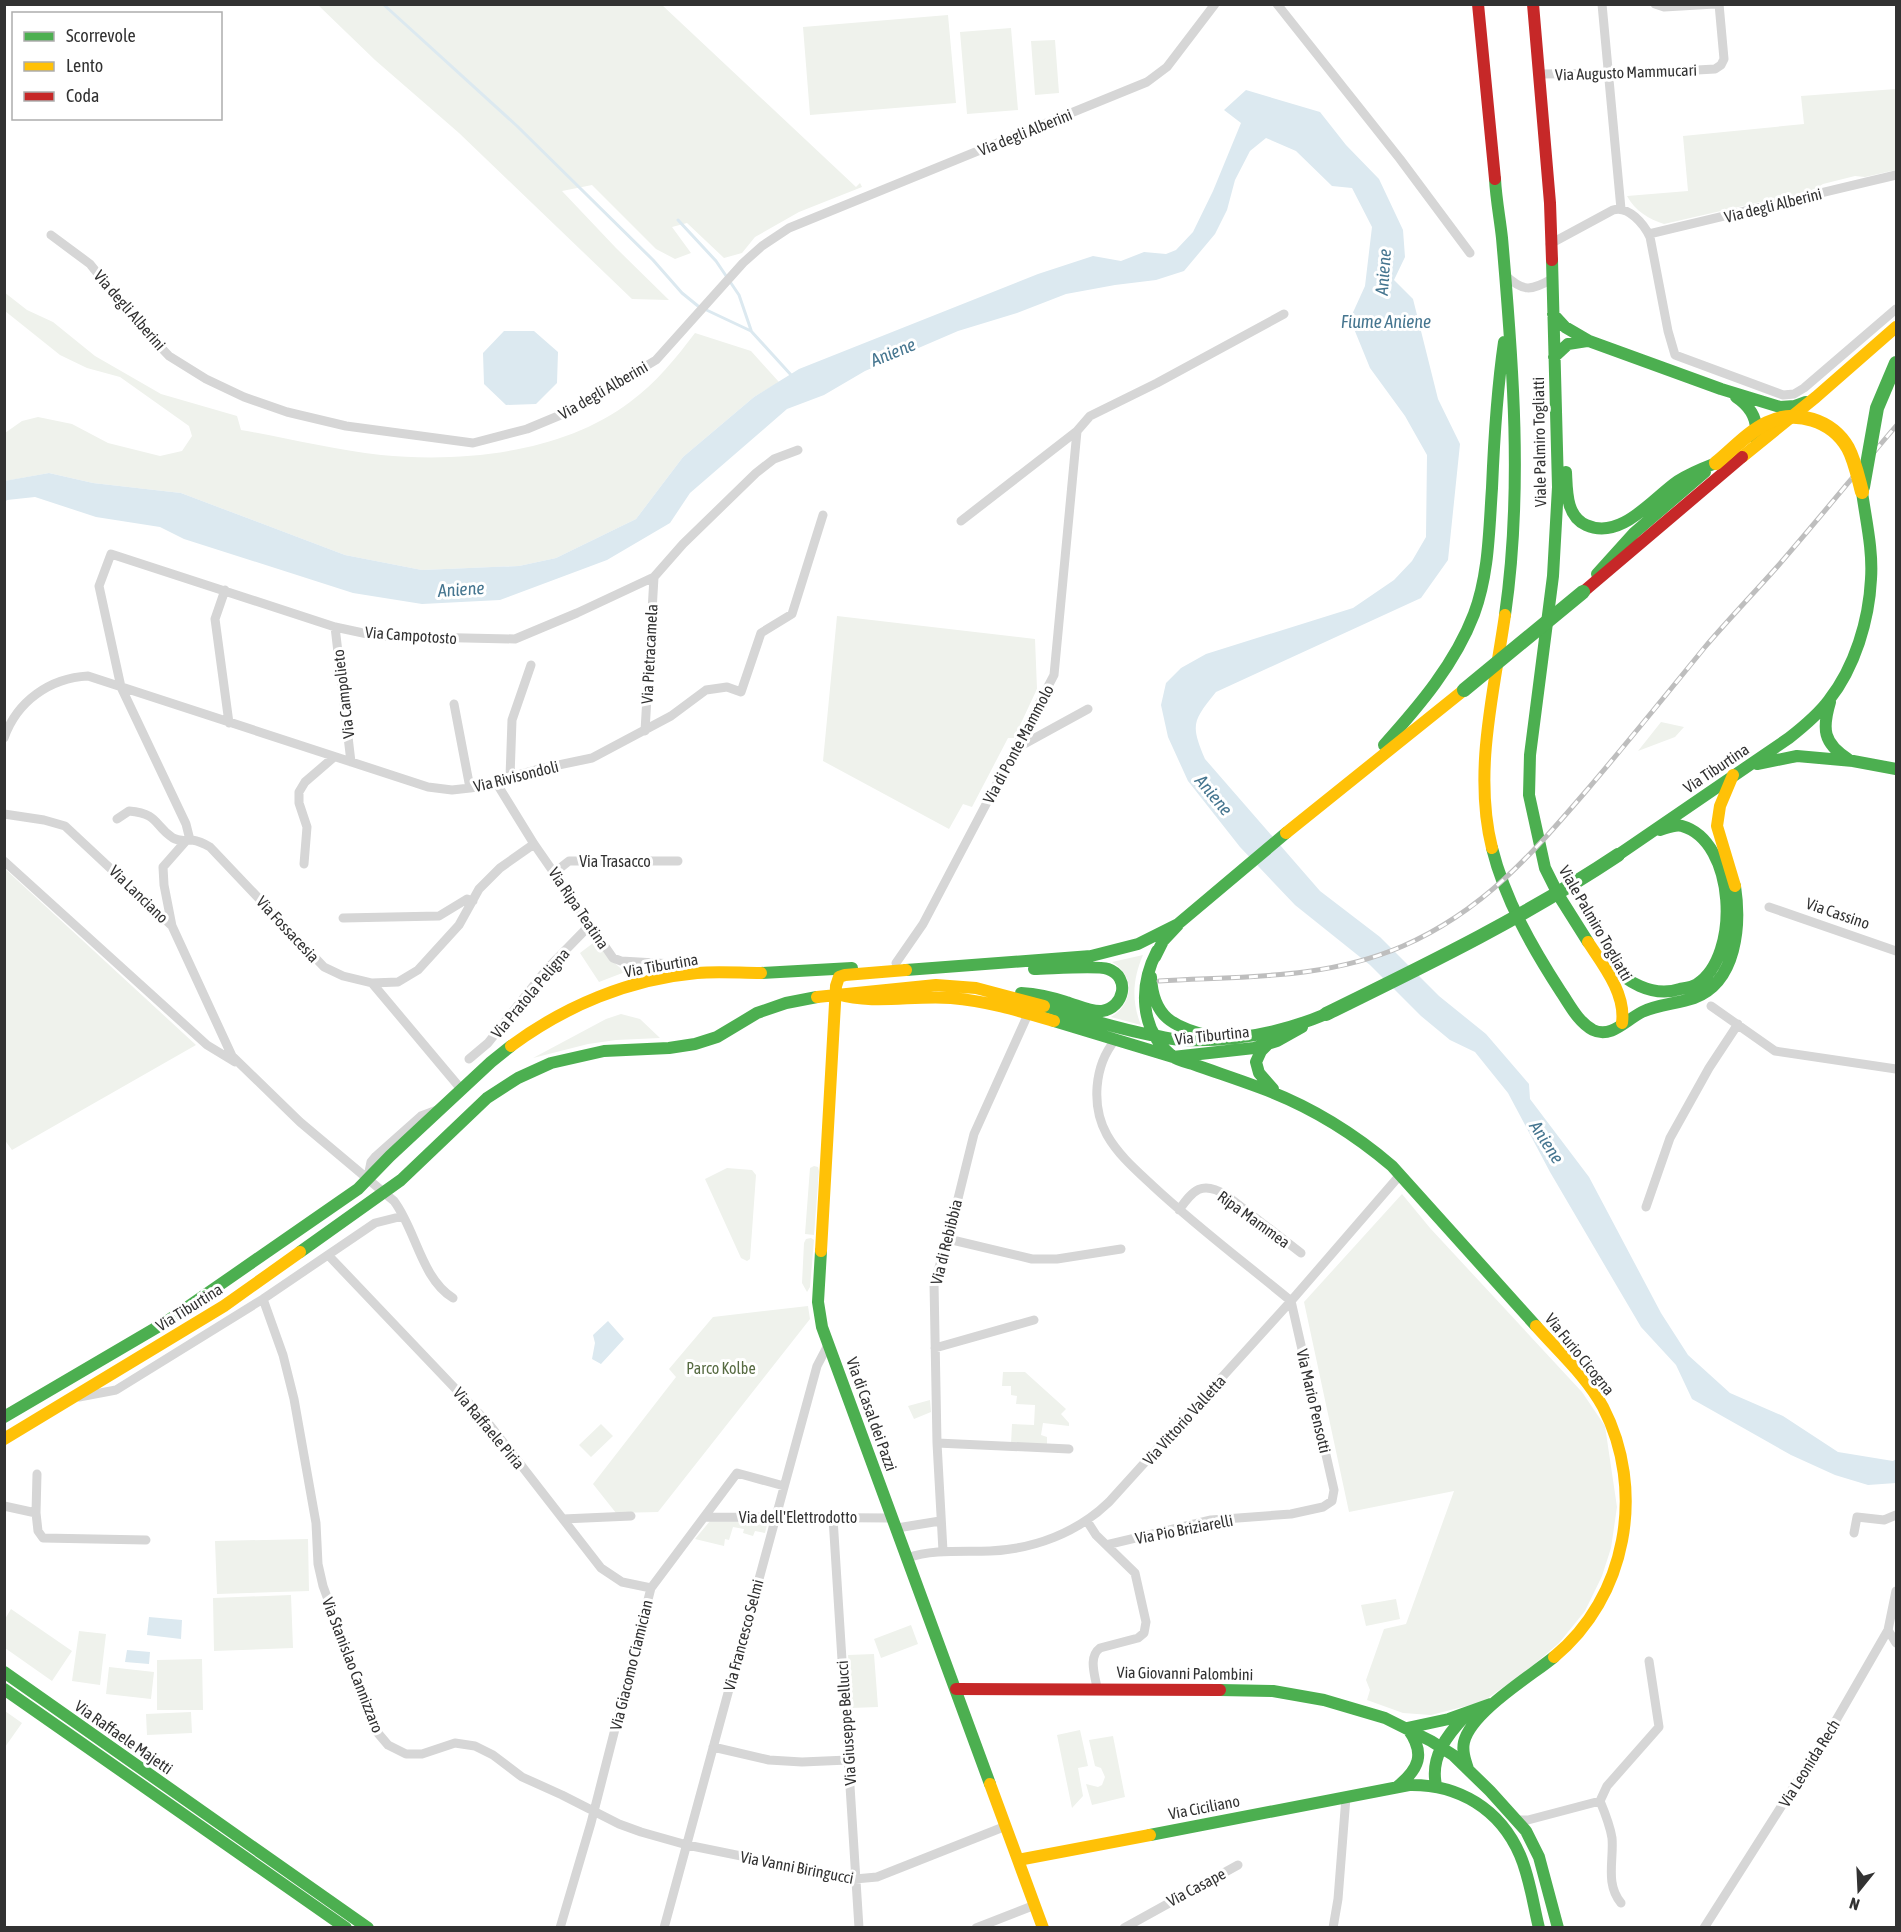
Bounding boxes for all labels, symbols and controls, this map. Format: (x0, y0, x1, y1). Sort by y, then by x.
legend (12, 12, 222, 120)
text: Scorrevole (66, 25, 136, 46)
text: Lento (66, 55, 103, 76)
street label: Via Augusto Mammucari (1555, 61, 1697, 84)
text: Coda (66, 85, 99, 106)
street label: Via degli Alberini (975, 105, 1075, 160)
street label: Via degli Alberini (1722, 184, 1824, 227)
water label: Aniene (1371, 248, 1395, 297)
street label: Via degli Alberini (90, 266, 170, 354)
water label: Fiume Aniene (1341, 311, 1431, 332)
water label: Aniene (866, 334, 919, 371)
street label: Via degli Alberini (555, 357, 651, 424)
street label: Viale Palmiro Togliatti (1529, 377, 1550, 507)
water label: Aniene (436, 577, 485, 601)
street label: Via Pietracamela (637, 604, 661, 704)
street label: Via Campotosto (364, 623, 458, 648)
street label: Via Campolieto (329, 648, 358, 740)
street label: Via di Ponte Mammolo (979, 682, 1057, 806)
street label: Via Tiburtina (1680, 740, 1752, 796)
street label: Via Rivisondoli (472, 757, 560, 795)
water label: Aniene (1190, 770, 1237, 820)
street label: Via Trasacco (579, 852, 651, 870)
street label: Via Lanciano (106, 862, 172, 926)
street label: Viale Palmiro Togliatti (1555, 862, 1636, 984)
street label: Via Ripa Teatina (544, 864, 613, 953)
street label: Via Fossacesia (253, 892, 323, 966)
street label: Via Cassino (1804, 894, 1872, 932)
street label: Via Pratola Peligna (487, 944, 574, 1042)
street label: Via Tiburtina (623, 950, 699, 980)
street label: Via Tiburtina (1174, 1022, 1250, 1048)
water label: Aniene (1525, 1116, 1569, 1167)
street label: Ripa Mammea (1214, 1187, 1294, 1252)
street label: Via di Rebibbia (927, 1197, 965, 1287)
street label: Via Tiburtina (152, 1280, 226, 1334)
street label: Via Furio Cicogna (1541, 1310, 1618, 1399)
street label: Via Mario Pensotti (1293, 1347, 1335, 1455)
street label: Via di Casal dei Pazzi (843, 1355, 901, 1473)
park label: Parco Kolbe (686, 1359, 756, 1377)
street label: Via Vittorio Valletta (1139, 1371, 1229, 1469)
street label: Via Raffaele Piria (450, 1384, 528, 1472)
street label: Via dell'Elettrodotto (739, 1508, 857, 1526)
street label: Via Pio Briziarelli (1134, 1511, 1234, 1547)
street label: Via Francesco Selmi (719, 1577, 767, 1693)
street label: Via Stanislao Cannizzaro (319, 1595, 387, 1735)
street label: Via Giacomo Ciamician (606, 1598, 656, 1732)
street label: Via Giuseppe Bellucci (833, 1660, 860, 1786)
street label: Via Giovanni Palombini (1116, 1663, 1254, 1683)
street label: Via Raffaele Majetti (71, 1696, 176, 1778)
street label: Via Leonida Rech (1775, 1716, 1843, 1810)
street label: Via Ciciliano (1167, 1791, 1241, 1823)
street label: Via Vanni Biringucci (739, 1847, 855, 1888)
north arrow (1829, 1860, 1889, 1920)
street label: Via Casape (1164, 1864, 1229, 1911)
text: N (1847, 1894, 1862, 1914)

